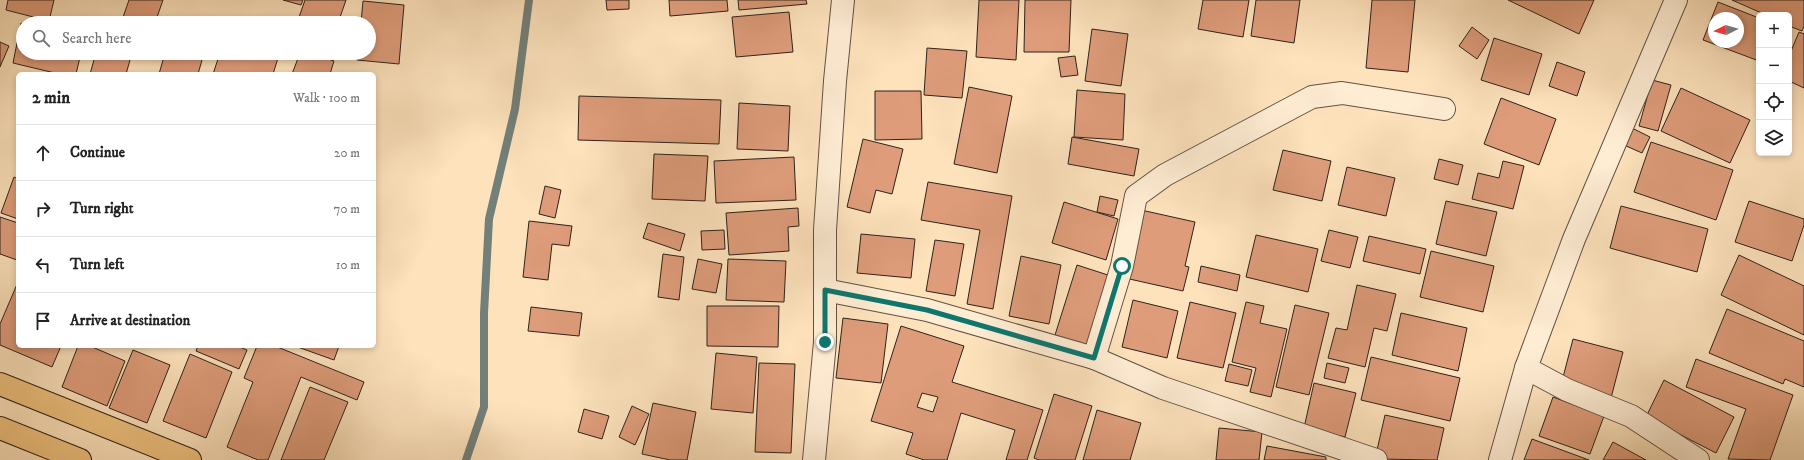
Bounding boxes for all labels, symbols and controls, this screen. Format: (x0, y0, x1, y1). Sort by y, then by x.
north arrow (1708, 12, 1744, 48)
map controls (1756, 12, 1792, 156)
button: + (1756, 12, 1792, 48)
search box (16, 16, 376, 60)
icon: search (30, 27, 52, 49)
text: Search here (62, 29, 131, 48)
button: − (1756, 48, 1792, 84)
button: locate (1756, 84, 1792, 120)
text: 2 min (32, 87, 70, 109)
text: Walk · 100 m (293, 90, 360, 106)
button: layers (1756, 120, 1792, 156)
icon: ahead (32, 142, 54, 164)
text: Continue (70, 143, 125, 162)
text: 20 m (334, 145, 360, 161)
icon: right (32, 198, 54, 220)
text: Turn right (70, 199, 133, 218)
text: 70 m (334, 201, 360, 217)
icon: left (32, 254, 54, 276)
text: Turn left (70, 255, 124, 274)
text: 10 m (336, 257, 360, 273)
route start (1113, 257, 1131, 275)
icon: arrive (32, 310, 54, 332)
text: Arrive at destination (70, 311, 190, 330)
route end (816, 333, 834, 351)

